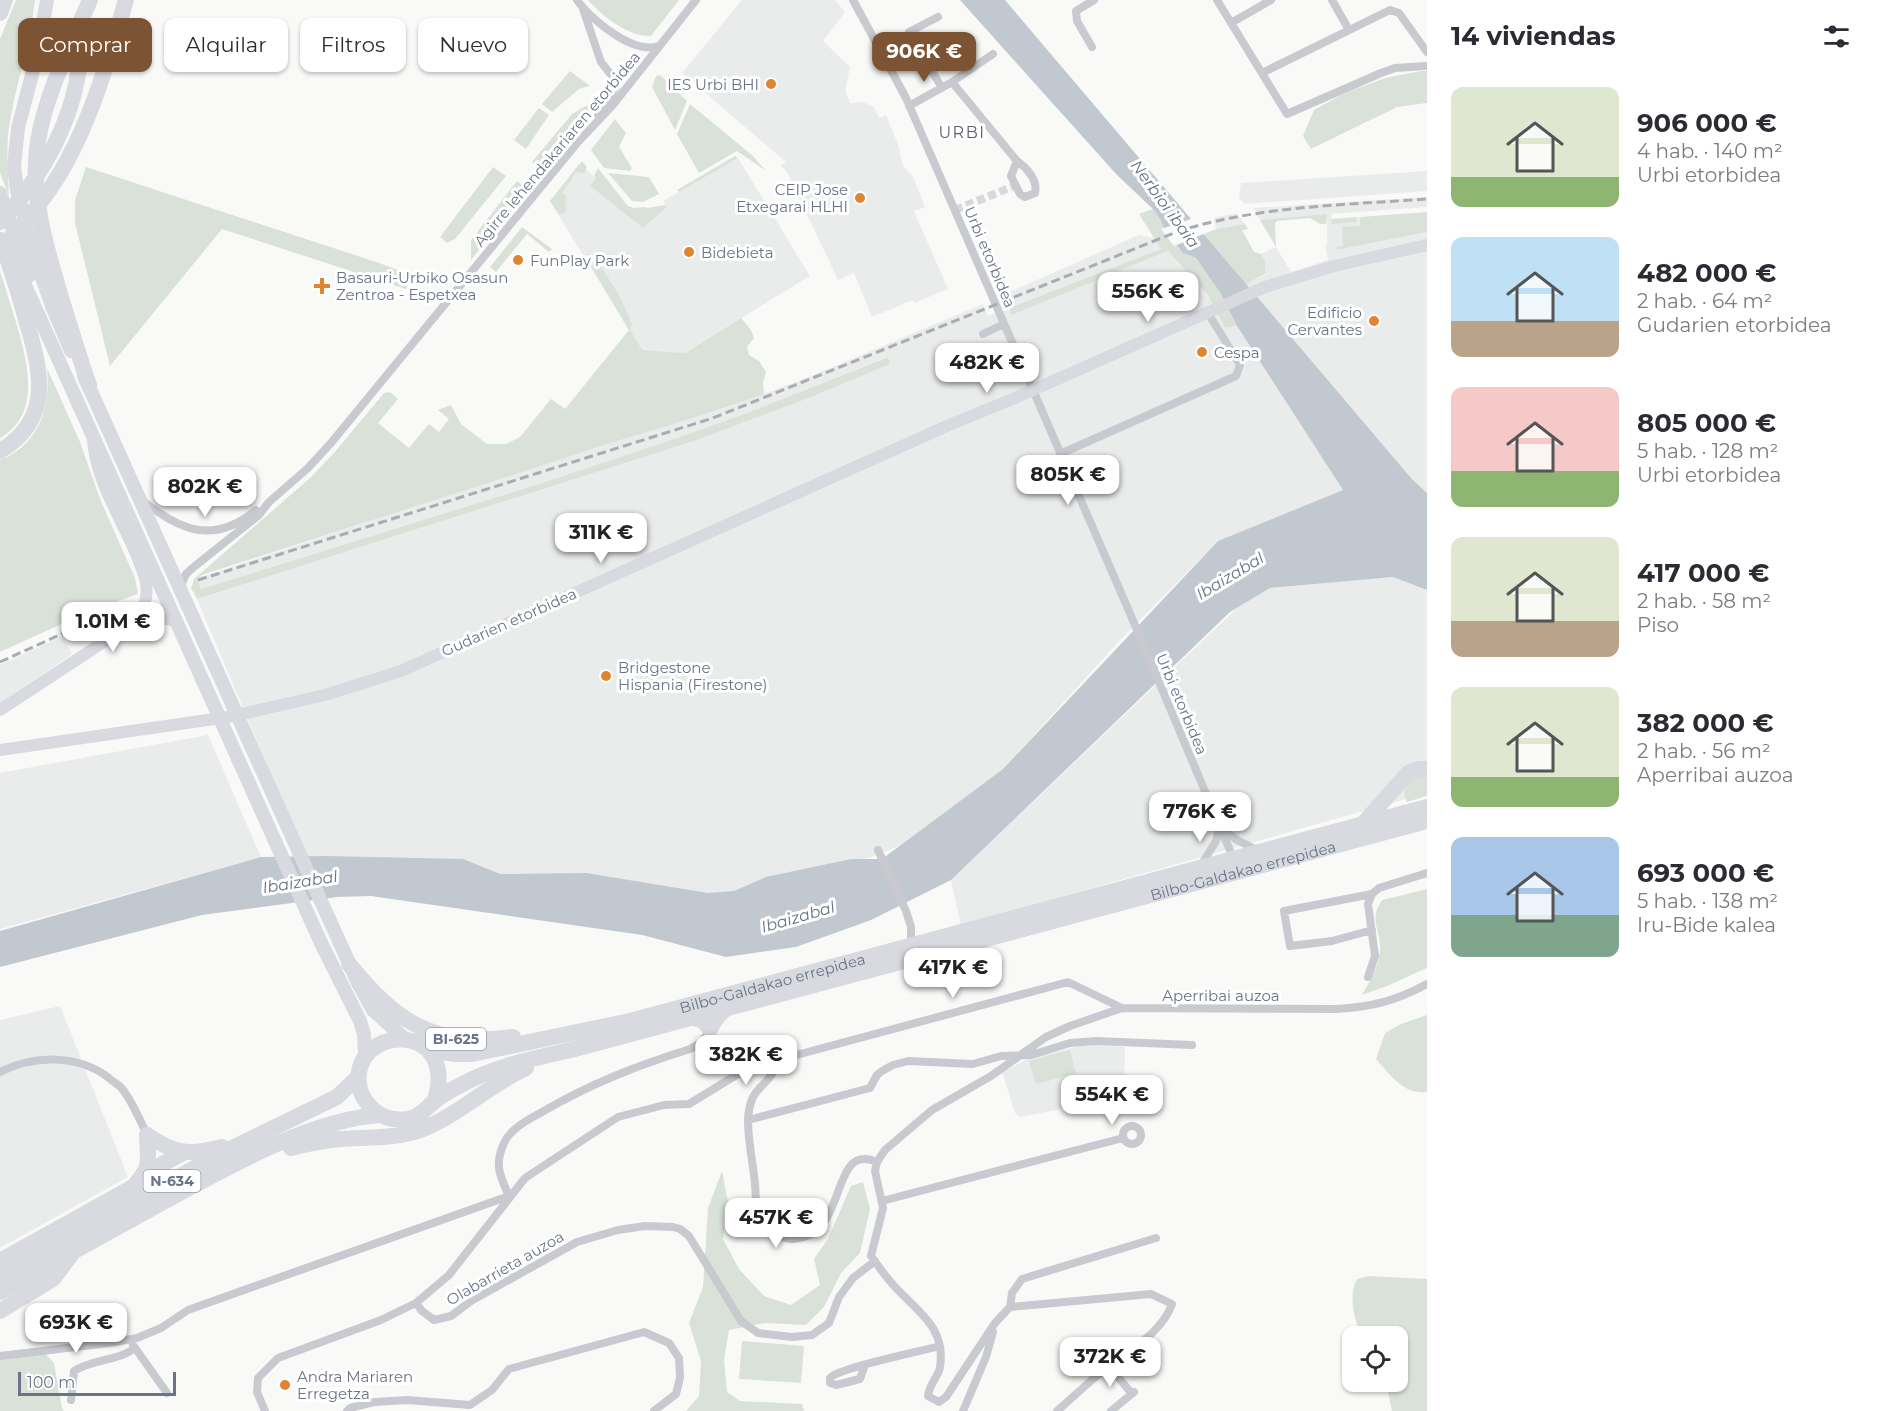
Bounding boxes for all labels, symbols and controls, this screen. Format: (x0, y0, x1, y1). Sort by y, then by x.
chip: Comprar (18, 18, 152, 72)
chip: Alquilar (164, 18, 288, 72)
chip: Filtros (300, 18, 406, 72)
chip: Nuevo (418, 18, 528, 72)
text: 14 viviendas (1451, 20, 1616, 52)
icon: filters (1820, 20, 1853, 53)
pin: 906K € (875, 32, 973, 83)
text: 906K € (886, 39, 962, 63)
street label: Agirre lehendakariaren etorbidea (470, 48, 644, 250)
place label: IES Urbi BHI (667, 75, 759, 94)
marker: IES Urbi BHI (764, 77, 778, 91)
text: 906 000 € (1637, 107, 1777, 139)
icon: home (1499, 111, 1571, 183)
district label: URBI (938, 123, 986, 142)
text: 4 hab. · 140 m² (1637, 139, 1783, 163)
water label: Nerbioi ibaia (1127, 156, 1203, 252)
text: Urbi etorbidea (1637, 163, 1781, 187)
place label: CEIP Jose Etxegarai HLHI (736, 180, 848, 216)
marker: CEIP Jose Etxegarai HLHI (853, 191, 867, 205)
street label: Urbi etorbidea (960, 204, 1020, 310)
place label: Bidebieta (701, 243, 773, 262)
marker: Bidebieta (682, 245, 696, 259)
place label: FunPlay Park (530, 251, 629, 270)
marker: FunPlay Park (511, 253, 525, 267)
text: 482 000 € (1637, 257, 1776, 289)
icon: home (1499, 261, 1571, 333)
place label: Basauri-Urbiko Osasun Zentroa - Espetxea (336, 268, 508, 304)
pin: 556K € (1099, 272, 1197, 323)
marker: Basauri-Urbiko Osasun Zentroa - Espetxea (313, 277, 331, 295)
text: 556K € (1111, 279, 1185, 303)
text: 2 hab. · 64 m² (1637, 289, 1772, 313)
place label: Edificio Cervantes (1287, 303, 1362, 339)
text: Gudarien etorbidea (1637, 313, 1832, 337)
marker: Edificio Cervantes (1367, 314, 1381, 328)
pin: 482K € (938, 343, 1036, 394)
place label: Cespa (1214, 343, 1260, 362)
marker: Cespa (1195, 345, 1209, 359)
text: 482K € (949, 350, 1025, 374)
text: 805 000 € (1637, 407, 1776, 439)
icon: home (1499, 411, 1571, 483)
text: 5 hab. · 128 m² (1637, 439, 1778, 463)
pin: 805K € (1019, 455, 1117, 506)
text: 805K € (1030, 462, 1106, 486)
text: Urbi etorbidea (1637, 463, 1781, 487)
pin: 802K € (156, 467, 254, 518)
text: 802K € (167, 474, 243, 498)
pin: 311K € (552, 513, 650, 564)
text: 311K € (569, 520, 633, 544)
water label: Ibaizabal (1193, 548, 1268, 604)
text: 417 000 € (1637, 557, 1769, 589)
icon: home (1499, 561, 1571, 633)
street label: Gudarien etorbidea (438, 584, 580, 660)
text: 2 hab. · 58 m² (1637, 589, 1771, 613)
pin: 1.01M € (58, 602, 168, 653)
text: 1.01M € (75, 609, 151, 633)
text: Piso (1637, 613, 1679, 637)
street label: Urbi etorbidea (1152, 651, 1212, 757)
place label: Bridgestone Hispania (Firestone) (618, 658, 768, 694)
marker: Bridgestone Hispania (Firestone) (599, 669, 613, 683)
text: 382 000 € (1637, 707, 1774, 739)
icon: home (1499, 711, 1571, 783)
text: 2 hab. · 56 m² (1637, 739, 1771, 763)
text: Aperribai auzoa (1637, 763, 1794, 787)
pin: 776K € (1151, 792, 1249, 843)
text: 776K € (1163, 799, 1237, 823)
street label: Bilbo-Galdakao errepidea (1148, 836, 1338, 904)
text: 693 000 € (1637, 857, 1774, 889)
icon: home (1499, 861, 1571, 933)
water label: Ibaizabal (261, 867, 340, 897)
text: 5 hab. · 138 m² (1637, 889, 1778, 913)
water label: Ibaizabal (759, 897, 838, 937)
text: Iru-Bide kalea (1637, 913, 1776, 937)
pin: 417K € (904, 948, 1002, 999)
street label: Bilbo-Galdakao errepidea (677, 949, 867, 1017)
text: 417K € (918, 955, 988, 979)
street label: Aperribai auzoa (1162, 986, 1280, 1005)
road number: BI-625 (426, 1028, 486, 1050)
pin: 382K € (697, 1035, 795, 1086)
text: 382K € (709, 1042, 783, 1066)
pin: 554K € (1063, 1075, 1161, 1126)
text: 554K € (1075, 1082, 1149, 1106)
road number: N-634 (144, 1170, 201, 1192)
pin: 457K € (727, 1198, 825, 1249)
text: 457K € (739, 1205, 813, 1229)
street label: Olabarrieta auzoa (443, 1227, 567, 1309)
pin: 693K € (27, 1303, 125, 1354)
text: 693K € (39, 1310, 113, 1334)
map controls (1342, 1326, 1408, 1392)
button: locate (1342, 1326, 1408, 1392)
pin: 372K € (1061, 1337, 1159, 1388)
text: 372K € (1074, 1344, 1146, 1368)
place label: Andra Mariaren Erregetza (297, 1367, 413, 1403)
scale bar (18, 1369, 176, 1396)
text: 100 m (27, 1373, 75, 1392)
marker: Andra Mariaren Erregetza (278, 1378, 292, 1392)

